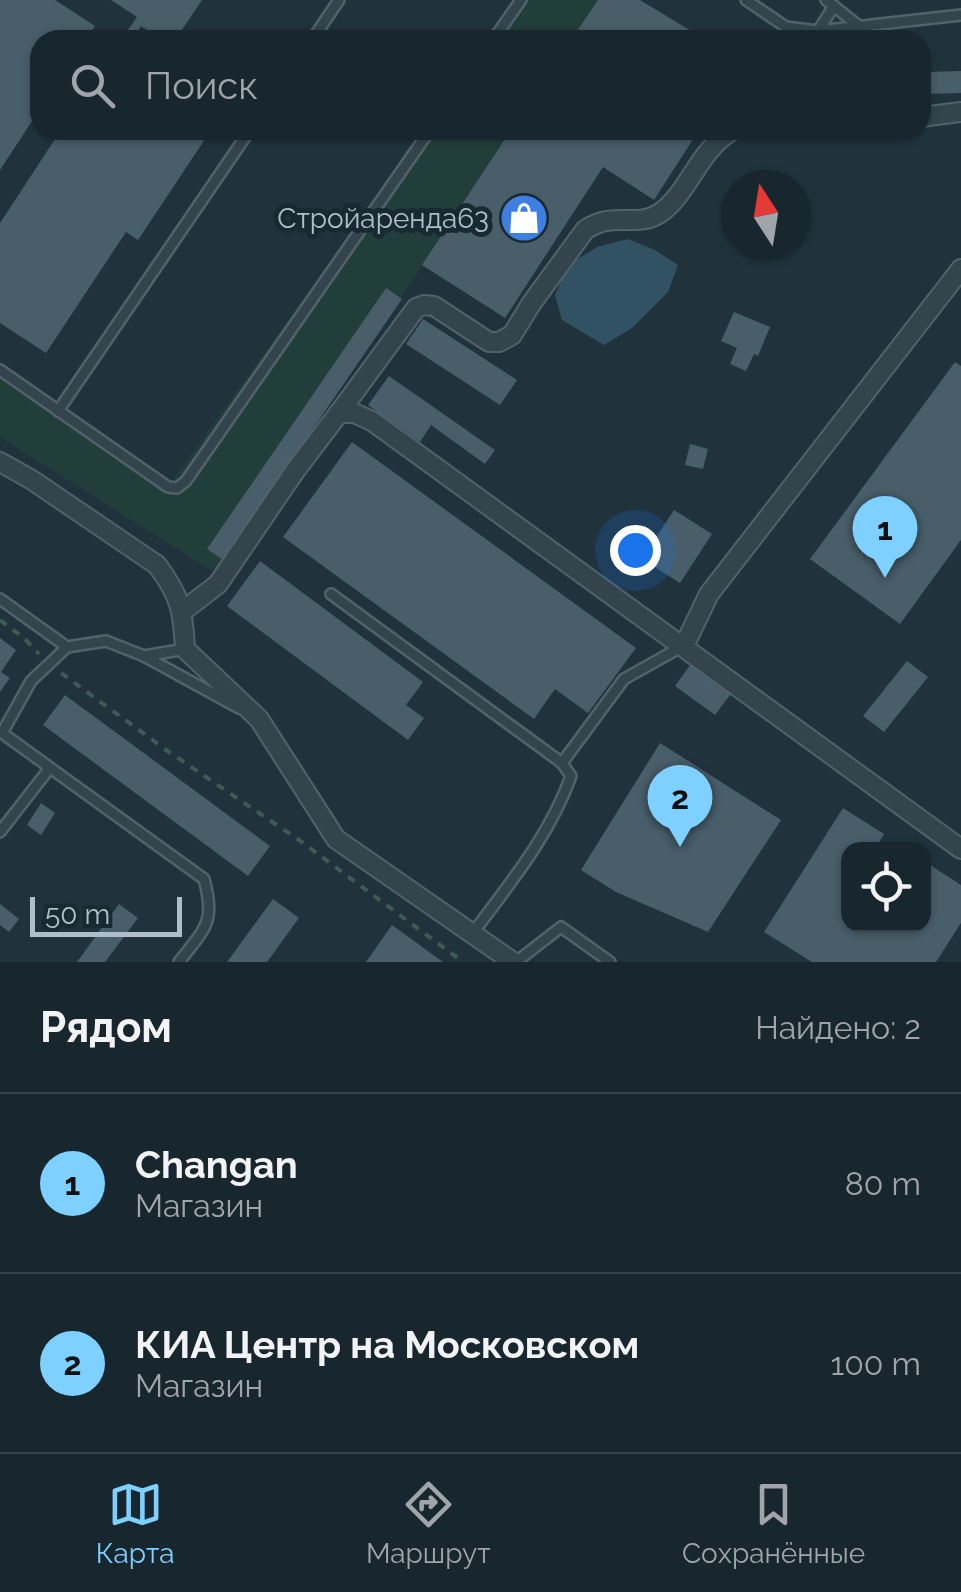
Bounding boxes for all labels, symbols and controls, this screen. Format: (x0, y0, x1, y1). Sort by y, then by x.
search box (30, 30, 931, 140)
icon: search (65, 58, 120, 113)
text: Поиск (145, 63, 258, 108)
north arrow (721, 170, 811, 260)
shop icon: Стройаренда63 (498, 192, 550, 244)
place label: Стройаренда63 (277, 202, 489, 235)
pin: 1 (852, 496, 918, 578)
your location (610, 525, 661, 576)
pin: 2 (648, 764, 712, 847)
map controls (841, 842, 931, 932)
button: locate (841, 842, 931, 932)
scale bar (30, 892, 182, 936)
text: 50 m (45, 898, 110, 931)
text: Рядом (40, 1003, 172, 1052)
text: Найдено: 2 (755, 1009, 921, 1046)
text: Changan (135, 1142, 298, 1187)
text: 1 (65, 1165, 80, 1202)
text: 80 m (845, 1165, 921, 1202)
text: Магазин (135, 1187, 263, 1224)
text: КИА Центр на Московском (135, 1322, 639, 1367)
text: 2 (63, 1345, 82, 1382)
text: 100 m (831, 1345, 921, 1382)
text: Магазин (135, 1367, 263, 1404)
tab: Карта (96, 1477, 175, 1570)
tab: Маршрут (366, 1477, 491, 1570)
tab: Сохранённые (682, 1477, 865, 1570)

